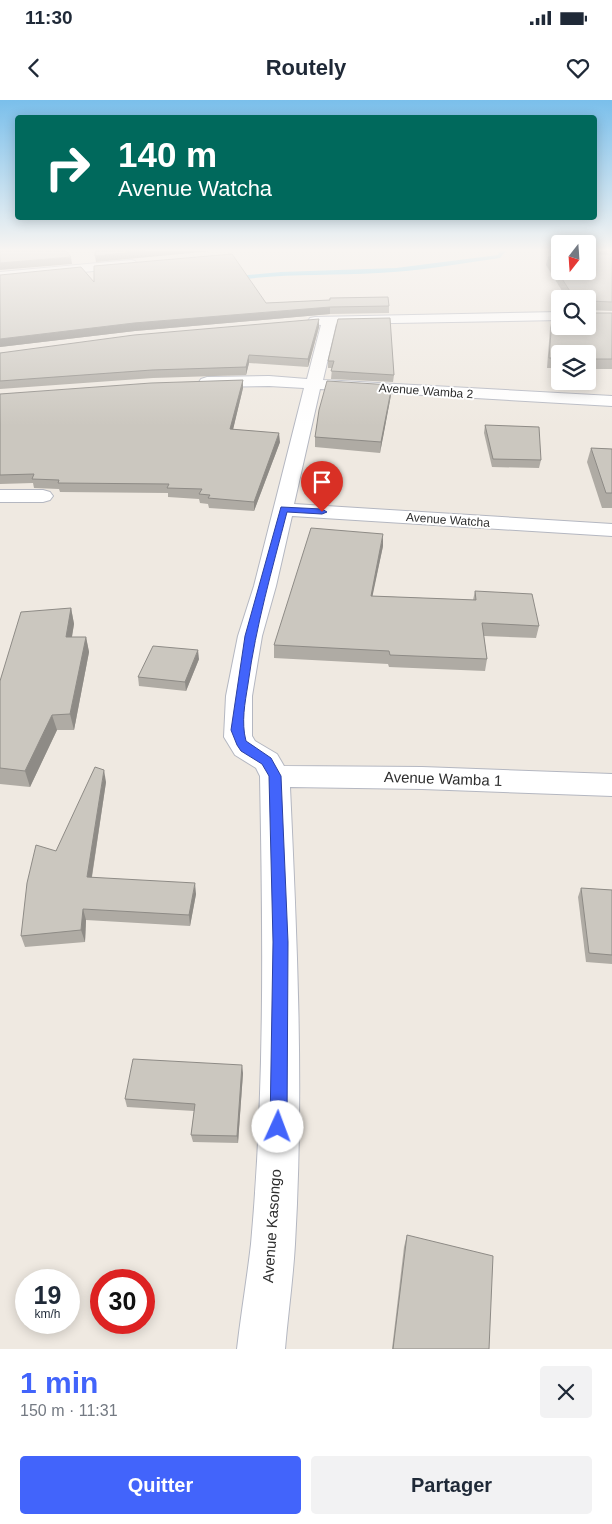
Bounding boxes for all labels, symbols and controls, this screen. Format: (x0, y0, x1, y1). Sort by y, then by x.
text: 11:30 (25, 7, 73, 28)
icon: back (20, 54, 48, 82)
icon: heart (564, 54, 592, 82)
text: Routely (266, 55, 346, 80)
icon: right (35, 135, 100, 200)
text: 140 m (118, 135, 217, 174)
text: Avenue Watcha (118, 176, 272, 201)
north arrow (551, 235, 596, 280)
map controls (551, 235, 596, 390)
button: search (551, 290, 596, 335)
button: layers (551, 345, 596, 390)
street label: Avenue Wamba 2 (378, 381, 474, 401)
pin (301, 461, 343, 512)
icon: arrive (308, 468, 336, 496)
street label: Avenue Watcha (406, 510, 491, 530)
street label: Avenue Wamba 1 (384, 768, 502, 789)
position arrow (251, 1100, 303, 1152)
street label: Avenue Kasongo (259, 1169, 284, 1283)
speed limit sign: 30 (90, 1269, 155, 1334)
text: 19 (34, 1281, 61, 1309)
text: km/h (34, 1307, 61, 1321)
text: 1 min (20, 1366, 98, 1399)
button: close (540, 1366, 592, 1418)
text: 150 m · 11:31 (20, 1402, 118, 1419)
button: Quitter (20, 1456, 301, 1514)
button: Partager (311, 1456, 592, 1514)

